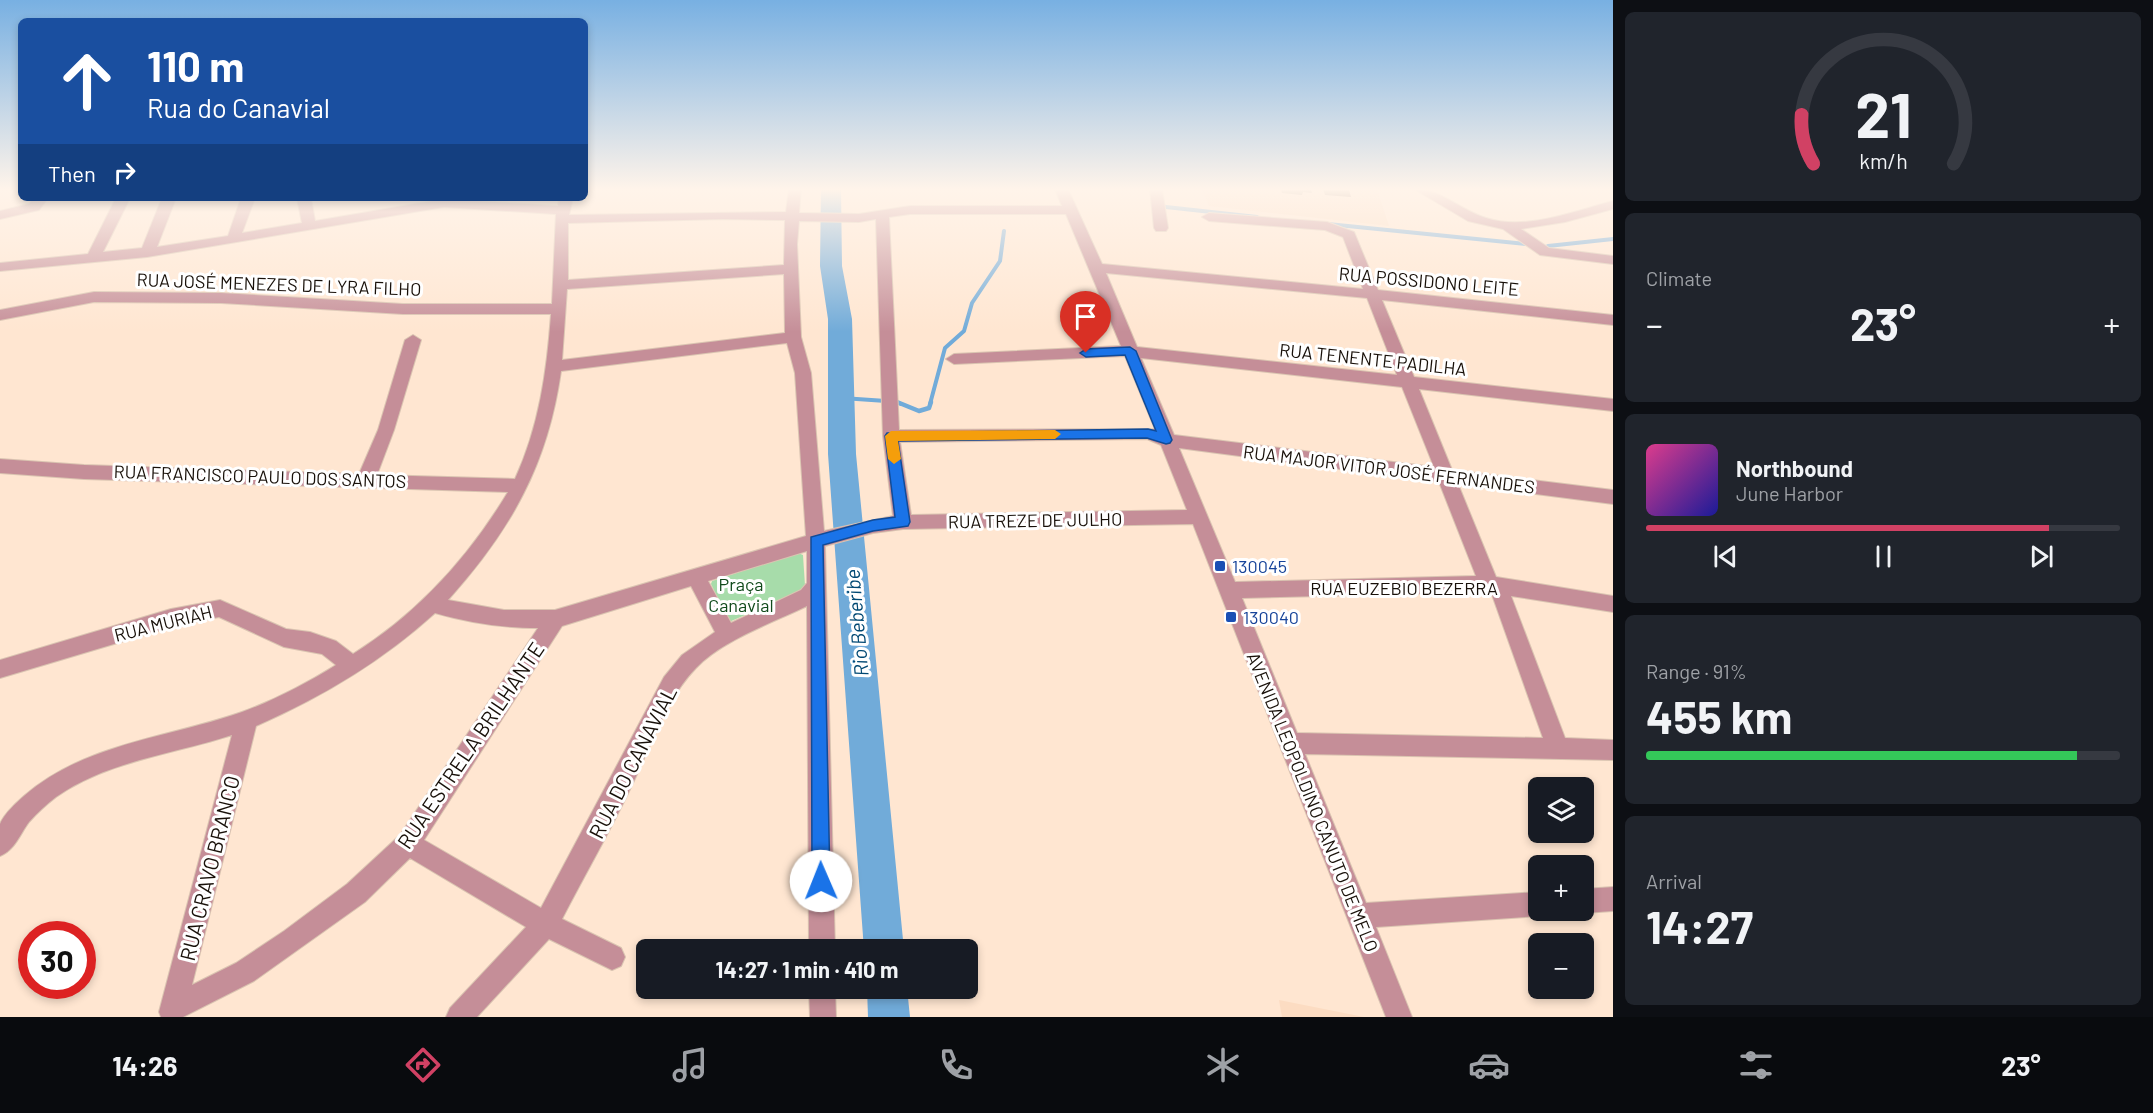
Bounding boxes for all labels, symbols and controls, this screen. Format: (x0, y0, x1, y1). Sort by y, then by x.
text: 110 m (147, 40, 244, 90)
icon: ahead (48, 42, 126, 120)
text: 21 (1855, 76, 1911, 150)
text: Rua do Canavial (147, 91, 330, 123)
text: km/h (1859, 148, 1907, 173)
icon: right (108, 156, 141, 189)
text: Then (48, 160, 96, 186)
street label: RUA POSSIDONO LEITE (1338, 262, 1520, 300)
text: Climate (1646, 266, 1712, 290)
street label: RUA JOSÉ MENEZES DE LYRA FILHO (136, 268, 422, 300)
pin (1060, 291, 1111, 353)
text: 23° (1850, 296, 1916, 350)
icon: arrive (1069, 300, 1102, 333)
text: − (1646, 304, 1663, 344)
text: + (2103, 304, 2120, 344)
street label: RUA TENENTE PADILHA (1278, 338, 1468, 380)
street label: RUA MAJOR VITOR JOSÉ FERNANDES (1242, 440, 1536, 498)
text: Northbound (1736, 455, 1853, 481)
street label: RUA FRANCISCO PAULO DOS SANTOS (113, 460, 407, 492)
text: June Harbor (1736, 481, 1843, 505)
street label: RUA TREZE DE JULHO (948, 507, 1122, 533)
icon: previous (1709, 540, 1742, 573)
icon: pause (1867, 540, 1900, 573)
icon: next (2025, 540, 2058, 573)
place label: 130045 (1232, 555, 1287, 577)
marker: 130045 (1213, 559, 1227, 573)
water label: Rio Beberibe (839, 568, 873, 678)
park label: Praça Canavial (708, 573, 774, 616)
street label: RUA EUZEBIO BEZERRA (1310, 577, 1498, 599)
street label: RUA MURIAH (112, 600, 214, 646)
place label: 130040 (1243, 606, 1299, 628)
marker: 130040 (1224, 610, 1238, 624)
street label: RUA ESTRELA BRILHANTE (391, 637, 549, 853)
street label: AVENIDA LEOPOLDINO CANUTO DE MELO (1243, 649, 1383, 955)
text: Range · 91% (1646, 659, 1747, 683)
street label: RUA DO CANAVIAL (583, 682, 681, 842)
text: 455 km (1646, 689, 1792, 743)
street label: RUA CRAVO BRANCO (174, 773, 244, 963)
map controls (1528, 777, 1594, 999)
button: layers (1528, 777, 1594, 843)
position arrow (789, 849, 853, 913)
button: + (1528, 855, 1594, 921)
text: Arrival (1646, 869, 1702, 893)
text: 14:27 (1646, 899, 1753, 953)
speed limit sign: 30 (18, 921, 96, 999)
button: − (1528, 933, 1594, 999)
text: 14:27 · 1 min · 410 m (716, 956, 898, 982)
icon: directions (402, 1044, 444, 1086)
icon: music (669, 1044, 711, 1086)
icon: phone (935, 1044, 977, 1086)
icon: climate (1202, 1044, 1244, 1086)
icon: car (1468, 1044, 1510, 1086)
icon: filters (1735, 1044, 1777, 1086)
text: 14:26 (112, 1049, 178, 1081)
text: 23° (2001, 1049, 2041, 1081)

